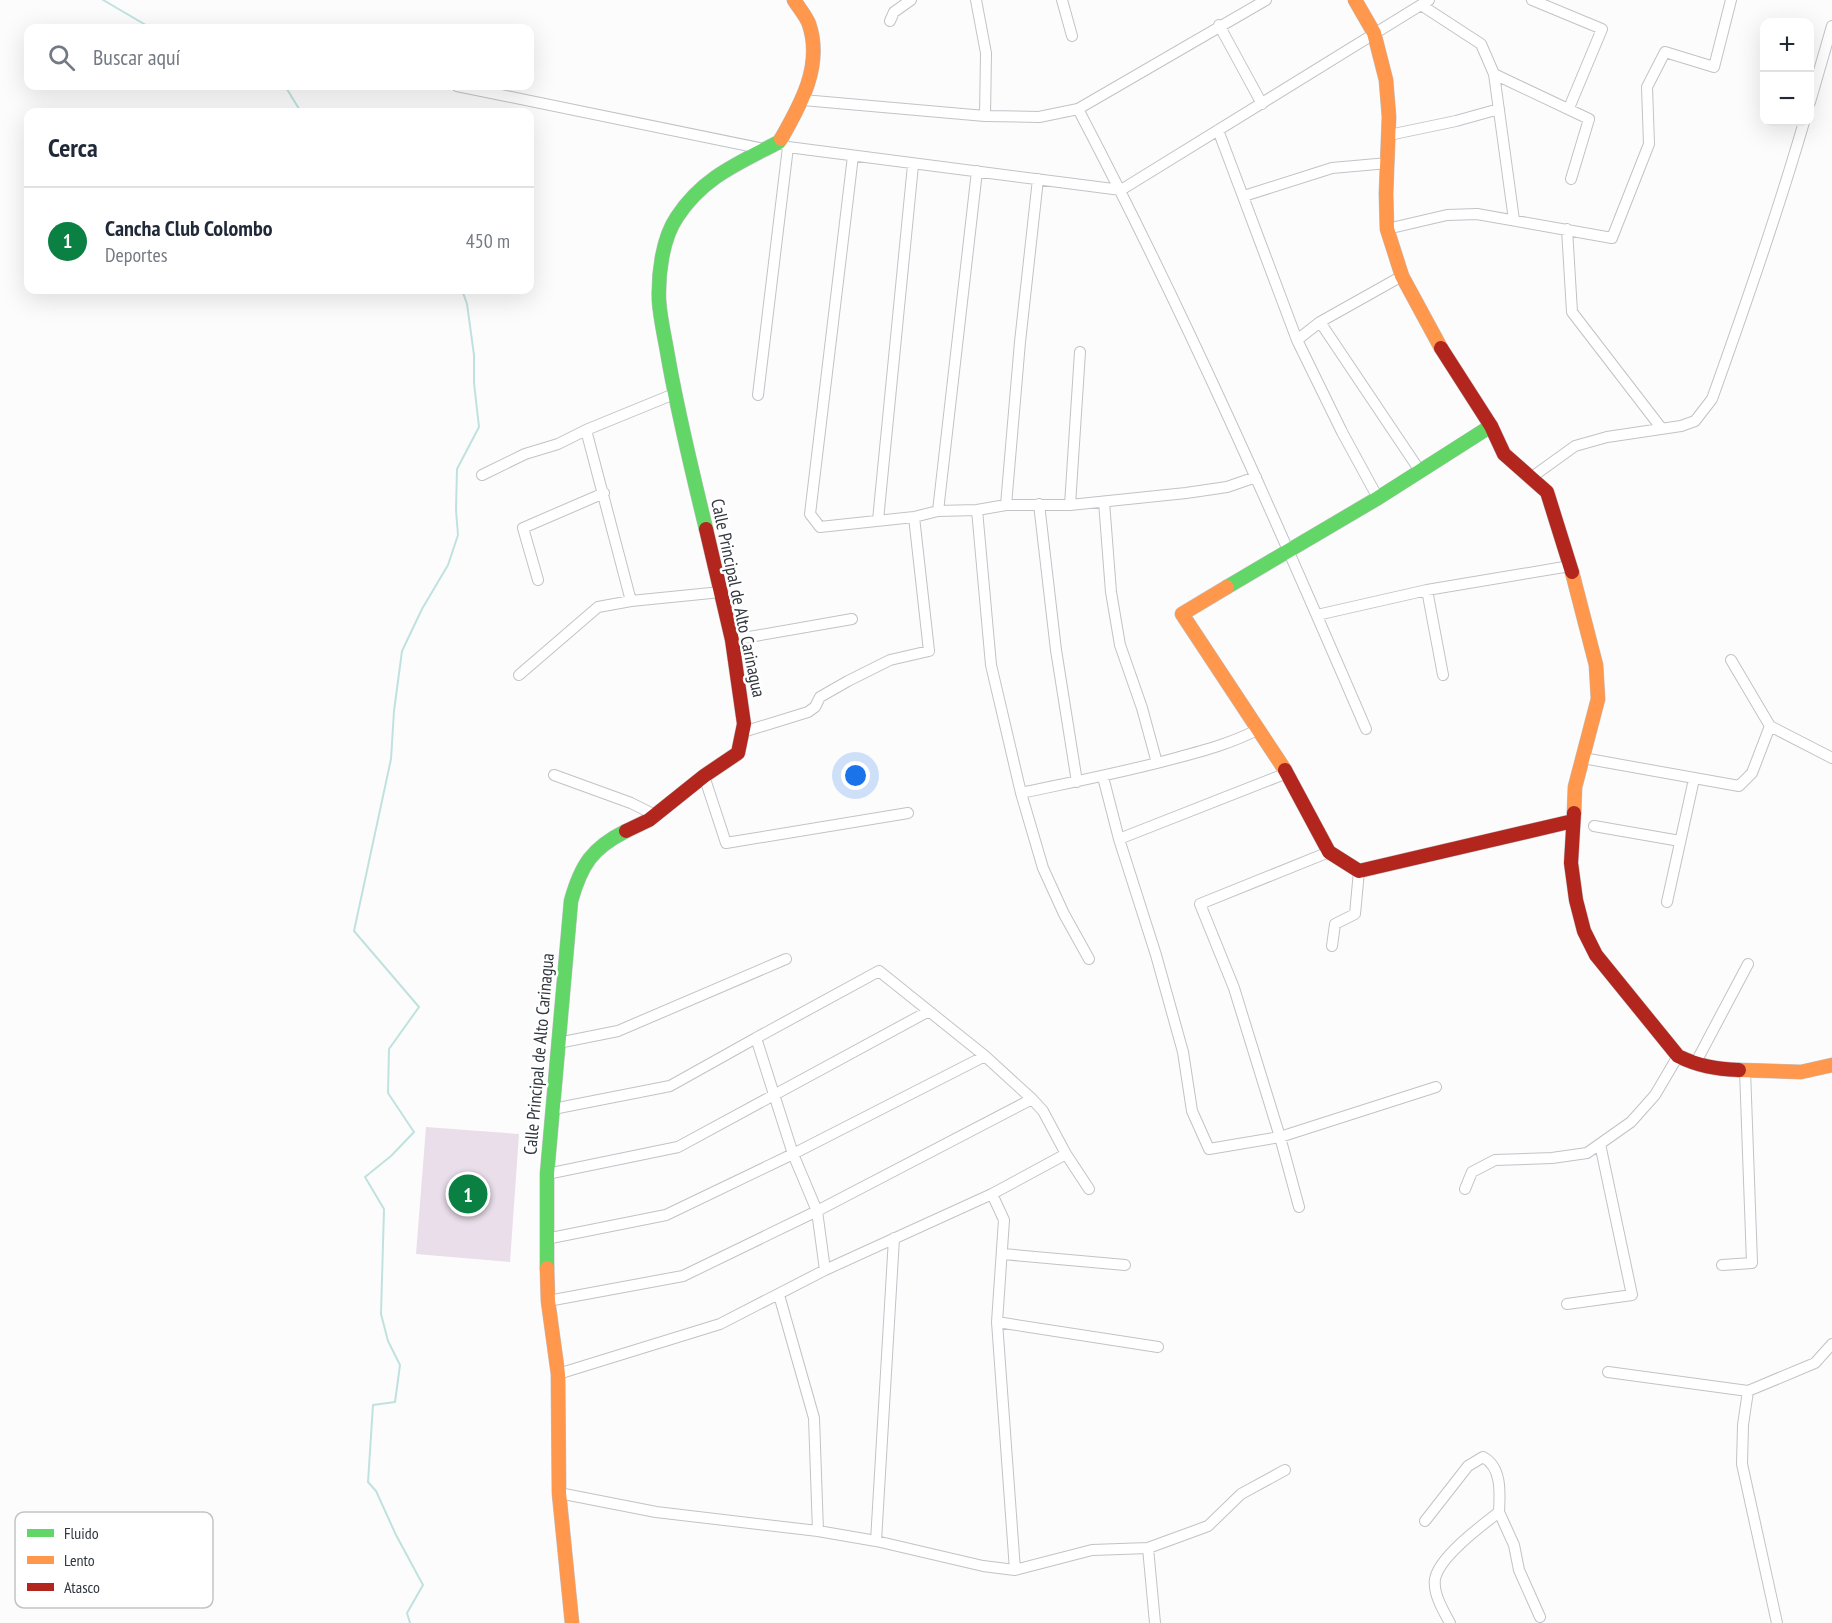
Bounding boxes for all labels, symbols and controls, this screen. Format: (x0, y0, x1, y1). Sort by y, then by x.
map controls (1760, 18, 1814, 126)
button: + (1760, 18, 1814, 72)
search box (24, 24, 534, 90)
icon: search (45, 41, 78, 74)
text: Buscar aquí (93, 43, 180, 71)
button: − (1760, 72, 1814, 126)
text: Cerca (48, 131, 98, 164)
text: Cancha Club Colombo (105, 214, 272, 242)
text: 1 (63, 228, 72, 254)
text: 450 m (466, 228, 510, 254)
text: Deportes (105, 242, 167, 268)
street label: Calle Principal de Alto Carinagua (706, 497, 771, 699)
your location (841, 761, 870, 790)
street label: Calle Principal de Alto Carinagua (518, 952, 559, 1156)
pin: 1 (448, 1172, 488, 1216)
legend (15, 1512, 213, 1608)
text: Fluido (64, 1523, 99, 1543)
text: Lento (64, 1550, 95, 1570)
text: Atasco (64, 1577, 100, 1597)

